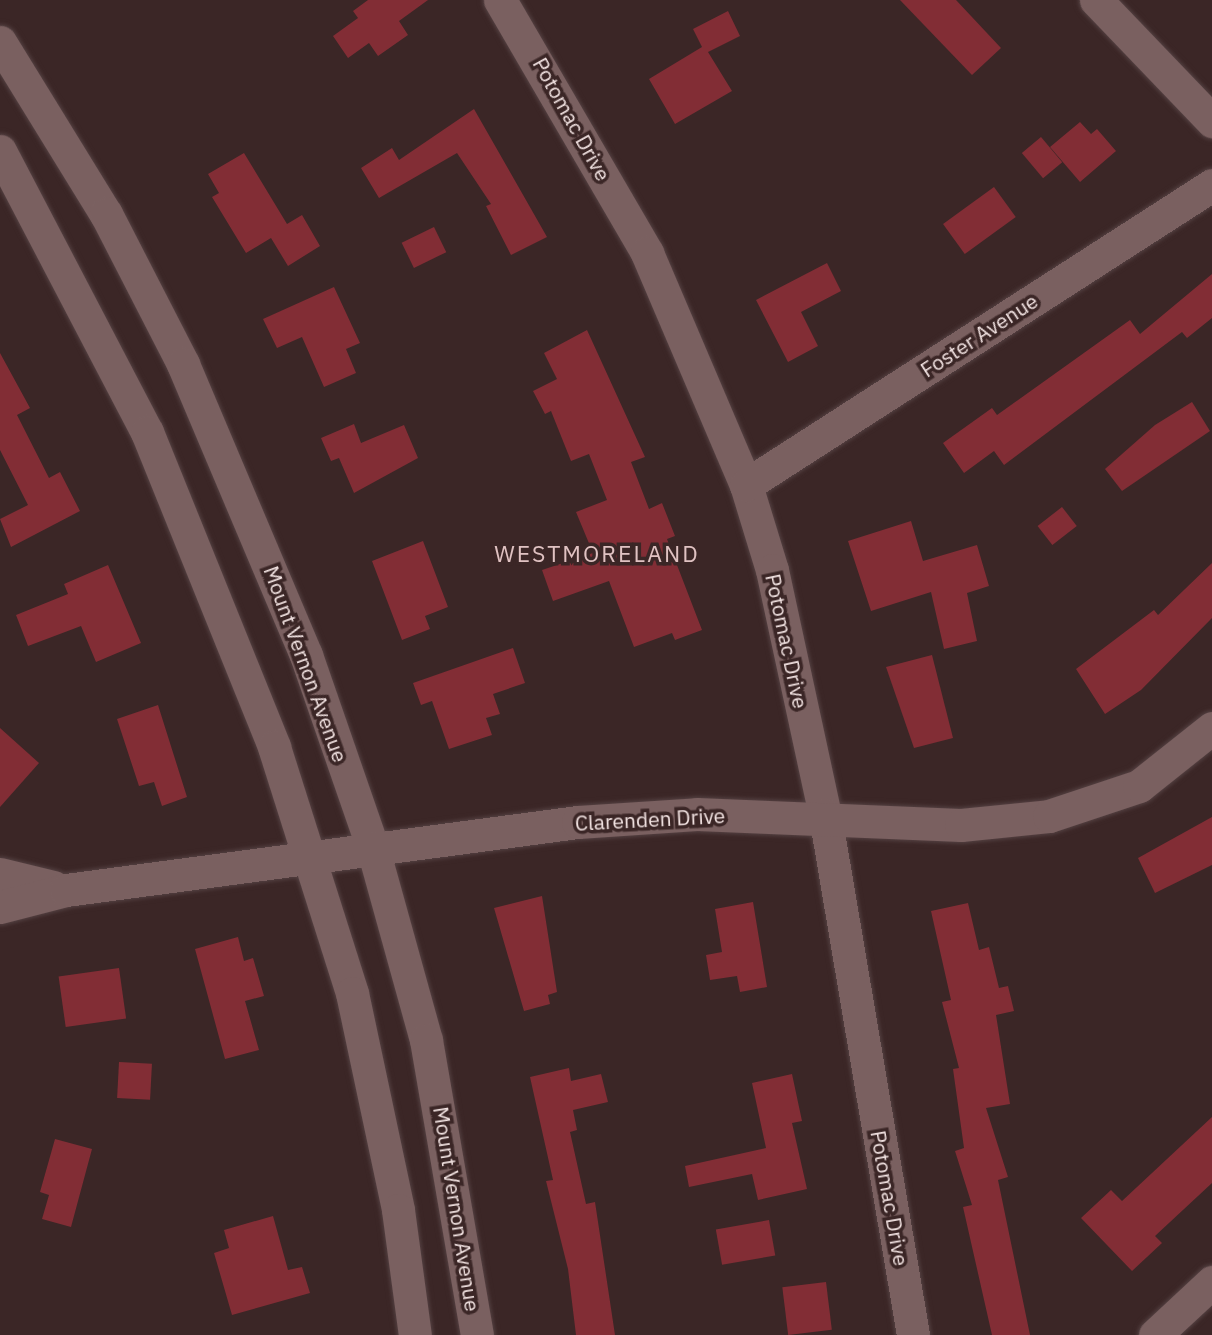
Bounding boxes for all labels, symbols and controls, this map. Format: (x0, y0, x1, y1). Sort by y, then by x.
street label: Potomac Drive (528, 53, 616, 185)
street label: Foster Avenue (916, 288, 1042, 382)
district label: WESTMORELAND (496, 539, 698, 567)
street label: Mount Vernon Avenue (259, 562, 353, 766)
street label: Potomac Drive (760, 571, 814, 711)
street label: Clarenden Drive (574, 802, 726, 836)
street label: Mount Vernon Avenue (428, 1105, 486, 1313)
street label: Potomac Drive (866, 1128, 914, 1268)

